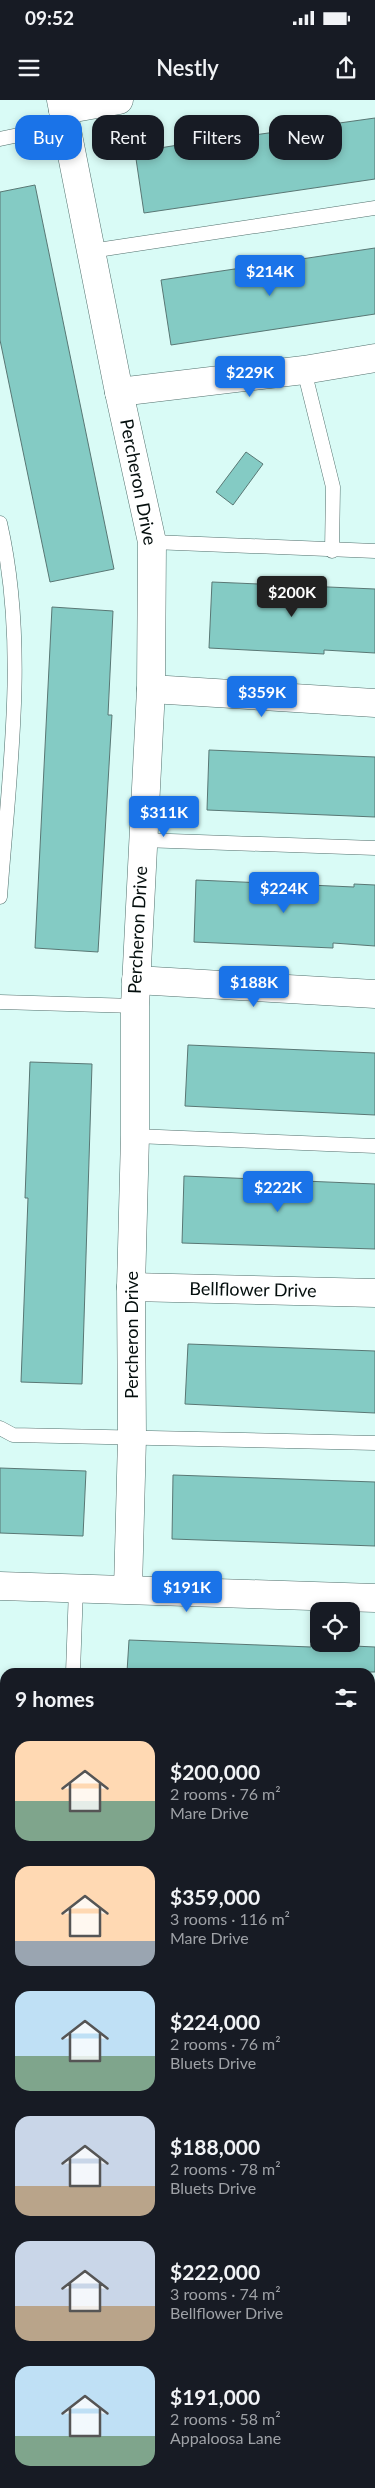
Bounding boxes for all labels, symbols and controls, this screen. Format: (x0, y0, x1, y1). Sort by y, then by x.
text: 09:52 (25, 6, 74, 29)
icon: menu (15, 54, 43, 82)
text: Nestly (156, 54, 219, 81)
icon: share (332, 54, 360, 82)
chip: Buy (15, 115, 82, 160)
chip: Rent (92, 115, 164, 160)
chip: Filters (174, 115, 259, 160)
chip: New (269, 115, 342, 160)
pin: $214K (235, 254, 305, 297)
text: $214K (246, 261, 294, 280)
pin: $229K (215, 356, 285, 398)
text: $229K (226, 362, 274, 381)
street label: Percheron Drive (116, 417, 162, 547)
pin: $200K (257, 576, 327, 618)
text: $200K (268, 582, 316, 601)
pin: $359K (227, 676, 297, 718)
text: $359K (238, 682, 286, 701)
pin: $311K (129, 796, 199, 838)
text: $311K (140, 802, 188, 821)
street label: Percheron Drive (123, 865, 151, 994)
pin: $224K (249, 872, 319, 914)
text: $224K (260, 878, 308, 897)
pin: $188K (219, 966, 289, 1008)
text: $188K (230, 972, 278, 991)
pin: $222K (243, 1170, 313, 1213)
text: $222K (254, 1177, 302, 1196)
street label: Percheron Drive (120, 1271, 142, 1399)
street label: Bellflower Drive (189, 1277, 317, 1301)
pin: $191K (152, 1570, 222, 1613)
text: $191K (163, 1577, 211, 1596)
map controls (310, 1602, 360, 1652)
button: locate (310, 1602, 360, 1652)
icon: filters (332, 1684, 360, 1712)
text: 9 homes (15, 1686, 94, 1711)
text: $200,000 (170, 1759, 260, 1784)
icon: home (55, 1761, 115, 1821)
text: 2 rooms · 76 m² (170, 1784, 281, 1803)
text: Mare Drive (170, 1803, 249, 1822)
text: $359,000 (170, 1884, 260, 1909)
icon: home (55, 1886, 115, 1946)
text: 3 rooms · 116 m² (170, 1909, 290, 1928)
text: Mare Drive (170, 1928, 249, 1947)
text: $224,000 (170, 2009, 260, 2034)
icon: home (55, 2011, 115, 2071)
text: 2 rooms · 76 m² (170, 2034, 281, 2053)
text: Bluets Drive (170, 2053, 256, 2072)
text: $188,000 (170, 2134, 260, 2159)
icon: home (55, 2136, 115, 2196)
text: 2 rooms · 78 m² (170, 2159, 281, 2178)
text: Bluets Drive (170, 2178, 256, 2197)
text: $222,000 (170, 2259, 260, 2284)
icon: home (55, 2261, 115, 2321)
text: 3 rooms · 74 m² (170, 2284, 281, 2303)
text: Bellflower Drive (170, 2303, 283, 2322)
text: $191,000 (170, 2384, 260, 2409)
icon: home (55, 2386, 115, 2446)
text: 2 rooms · 58 m² (170, 2409, 281, 2428)
text: Appaloosa Lane (170, 2428, 281, 2447)

